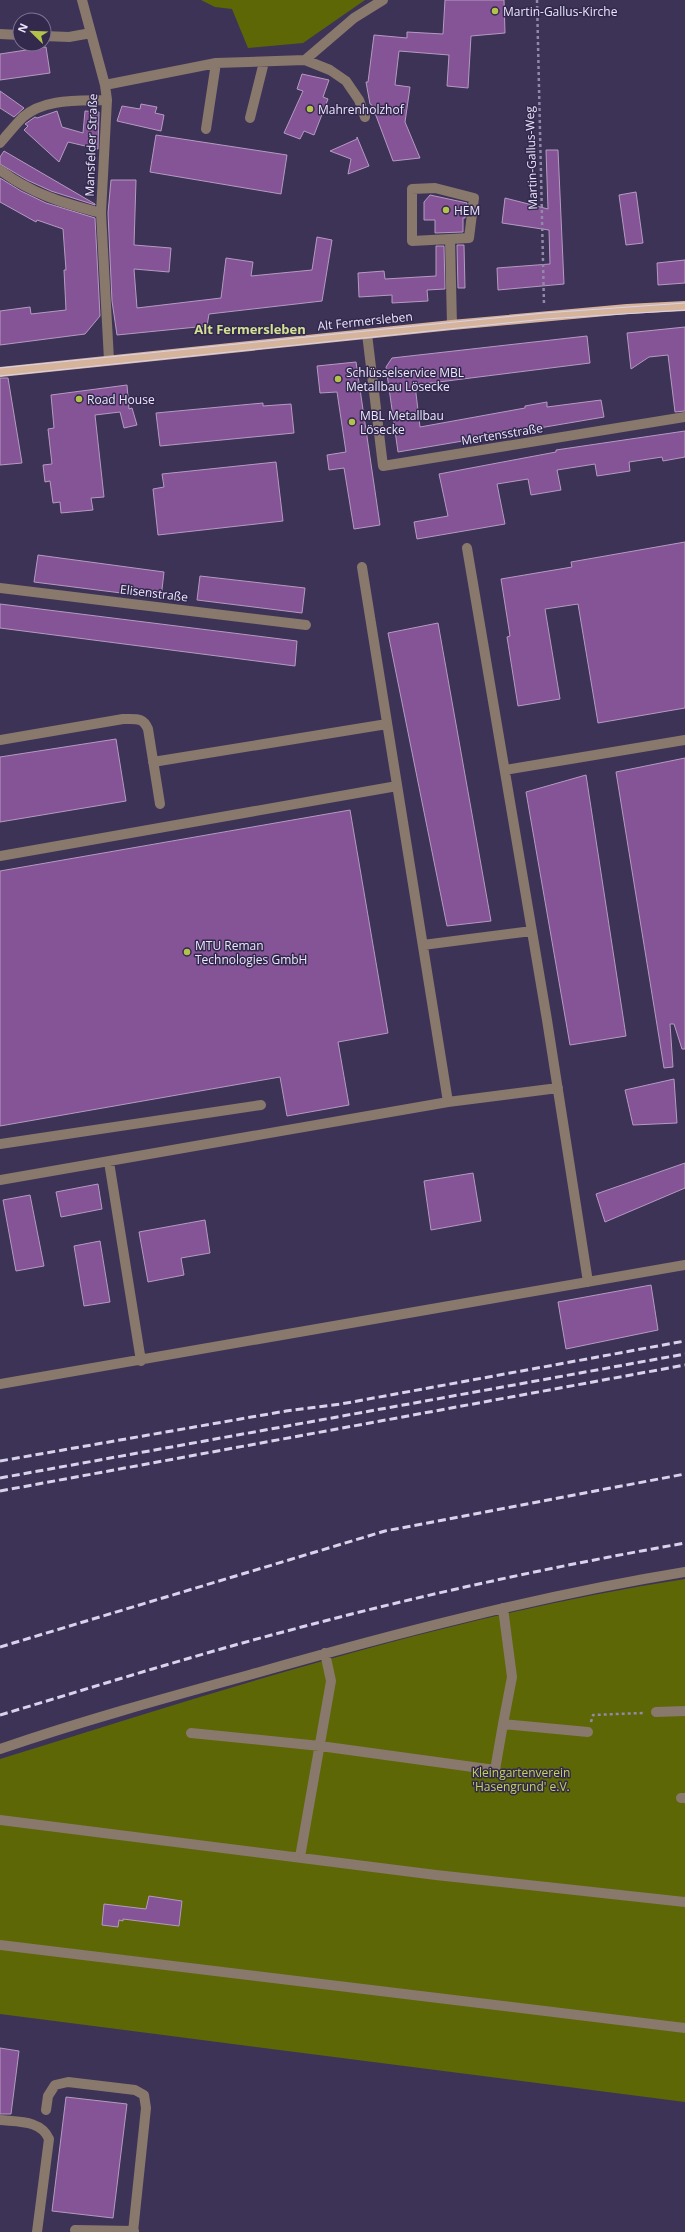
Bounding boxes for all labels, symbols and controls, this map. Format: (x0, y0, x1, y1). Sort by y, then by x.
place label: Martin-Gallus-Kirche (503, 3, 618, 20)
marker: Martin-Gallus-Kirche (490, 6, 500, 16)
north arrow (12, 12, 52, 52)
text: N (14, 21, 31, 35)
street label: Mansfelder Straße (81, 93, 101, 197)
place label: Mahrenholzhof (318, 101, 405, 118)
marker: Mahrenholzhof (305, 104, 315, 114)
street label: Martin-Gallus-Weg (521, 105, 541, 210)
place label: HEM (454, 202, 480, 219)
marker: HEM (441, 205, 451, 215)
street label: Alt Fermersleben (317, 308, 413, 334)
district label: Alt Fermersleben (194, 320, 306, 338)
place label: Schlüsselservice MBL Metallbau Lösecke (346, 364, 464, 395)
marker: Schlüsselservice MBL Metallbau Lösecke (333, 374, 343, 384)
place label: Road House (87, 391, 155, 408)
marker: Road House (74, 394, 84, 404)
place label: MBL Metallbau Lösecke (360, 407, 444, 438)
marker: MBL Metallbau Lösecke (347, 417, 357, 427)
street label: Mertensstraße (460, 419, 544, 449)
street label: Elisenstraße (119, 580, 189, 606)
place label: MTU Reman Technologies GmbH (195, 937, 307, 968)
marker: MTU Reman Technologies GmbH (182, 947, 192, 957)
park label: Kleingartenverein 'Hasengrund' e.V. (472, 1764, 570, 1795)

